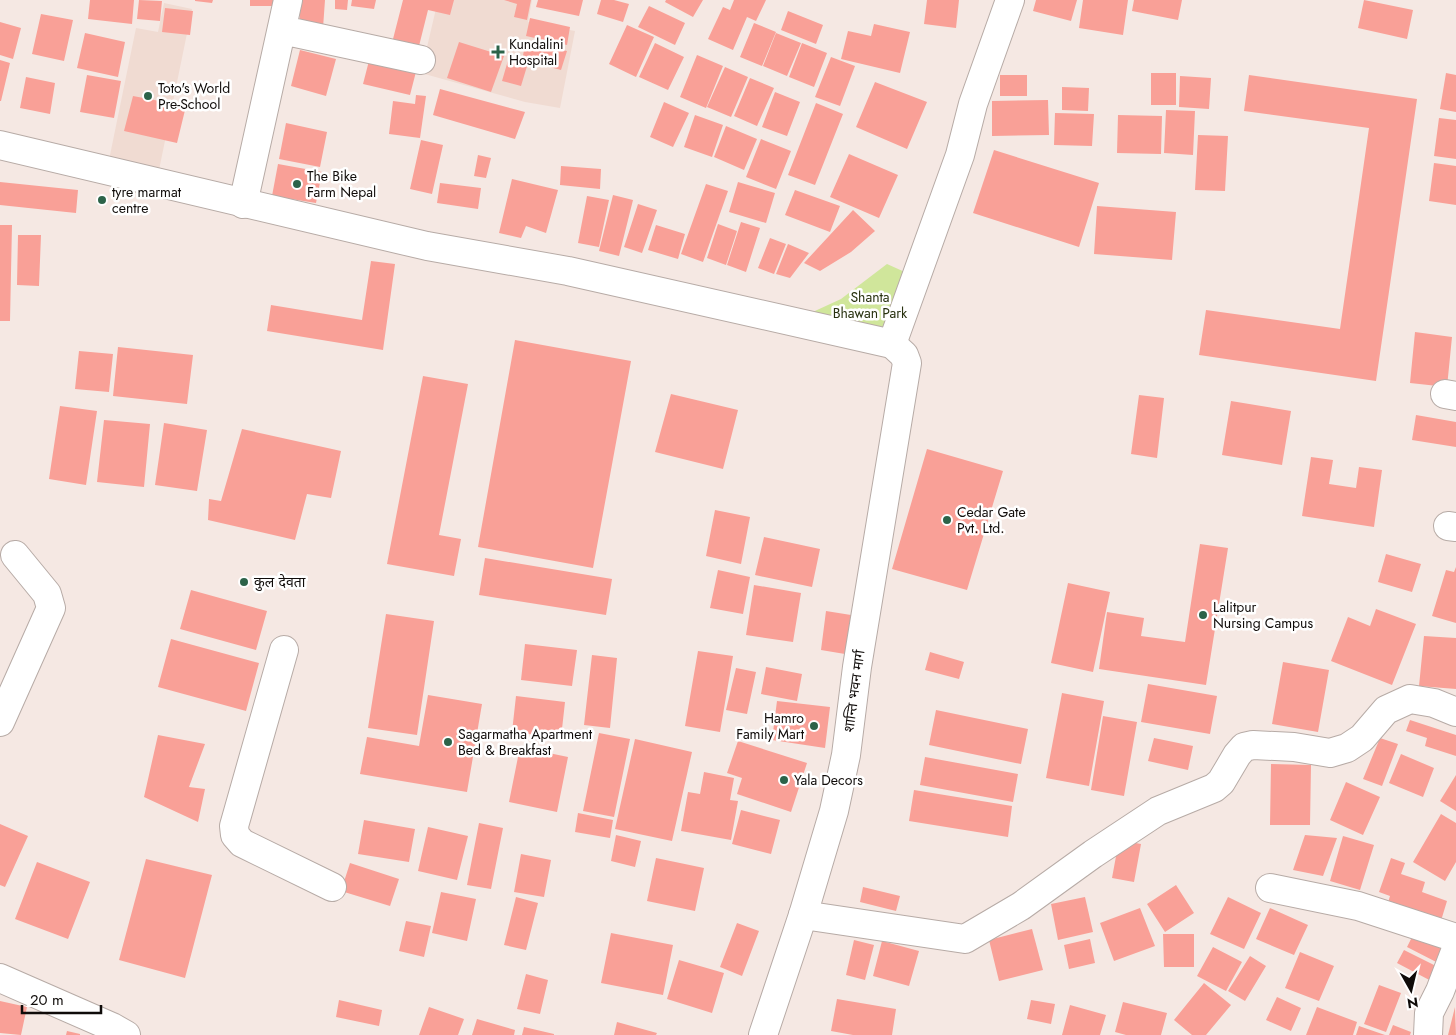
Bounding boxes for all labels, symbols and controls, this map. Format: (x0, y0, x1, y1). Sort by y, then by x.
place label: Kundalini Hospital (509, 34, 564, 70)
marker: Kundalini Hospital (491, 45, 505, 59)
place label: Toto's World Pre-School (158, 78, 230, 114)
marker: Toto's World Pre-School (142, 90, 154, 102)
place label: The Bike Farm Nepal (307, 166, 376, 202)
marker: The Bike Farm Nepal (291, 178, 303, 190)
place label: tyre marmat centre (112, 182, 182, 218)
marker: tyre marmat centre (96, 194, 108, 206)
park label: Shanta Bhawan Park (833, 287, 908, 323)
place label: Cedar Gate Pvt. Ltd. (957, 502, 1026, 538)
marker: Cedar Gate Pvt. Ltd. (941, 514, 953, 526)
place label: कुल देवता (254, 572, 306, 592)
marker: कुल देवता (238, 576, 250, 588)
place label: Lalitpur Nursing Campus (1213, 597, 1313, 633)
marker: Lalitpur Nursing Campus (1197, 609, 1209, 621)
street label: शान्ति भवन मार्ग (838, 648, 870, 733)
place label: Hamro Family Mart (736, 708, 805, 744)
marker: Hamro Family Mart (808, 720, 820, 732)
place label: Sagarmatha Apartment Bed & Breakfast (458, 724, 593, 760)
marker: Sagarmatha Apartment Bed & Breakfast (442, 736, 454, 748)
place label: Yala Decors (794, 770, 863, 790)
marker: Yala Decors (778, 774, 790, 786)
north arrow (1386, 965, 1436, 1015)
scale bar (22, 982, 101, 1014)
text: 20 m (30, 989, 64, 1011)
text: N (1406, 992, 1420, 1014)

